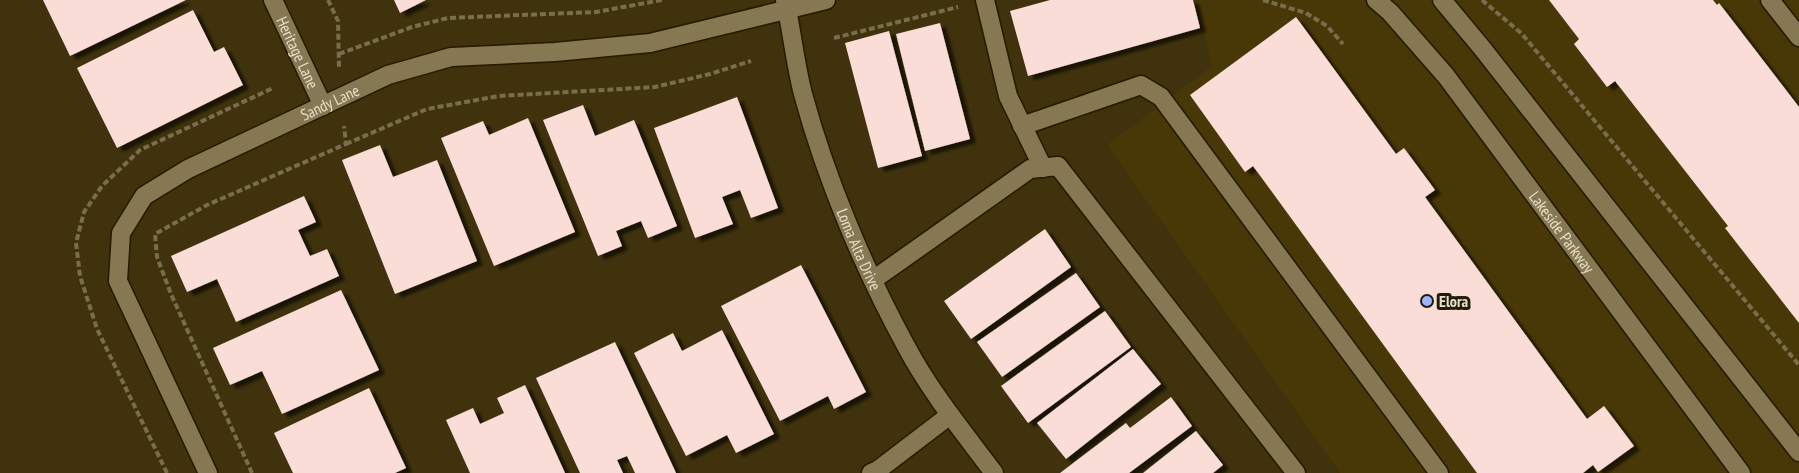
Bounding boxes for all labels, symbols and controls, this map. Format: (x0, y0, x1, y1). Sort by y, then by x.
street label: Heritage Lane (272, 13, 323, 92)
street label: Sandy Lane (297, 80, 362, 125)
street label: Lakeside Parkway (1525, 187, 1599, 277)
street label: Loma Alta Drive (832, 205, 886, 293)
place label: Elora (1439, 291, 1469, 311)
marker: Elora (1420, 294, 1434, 308)

